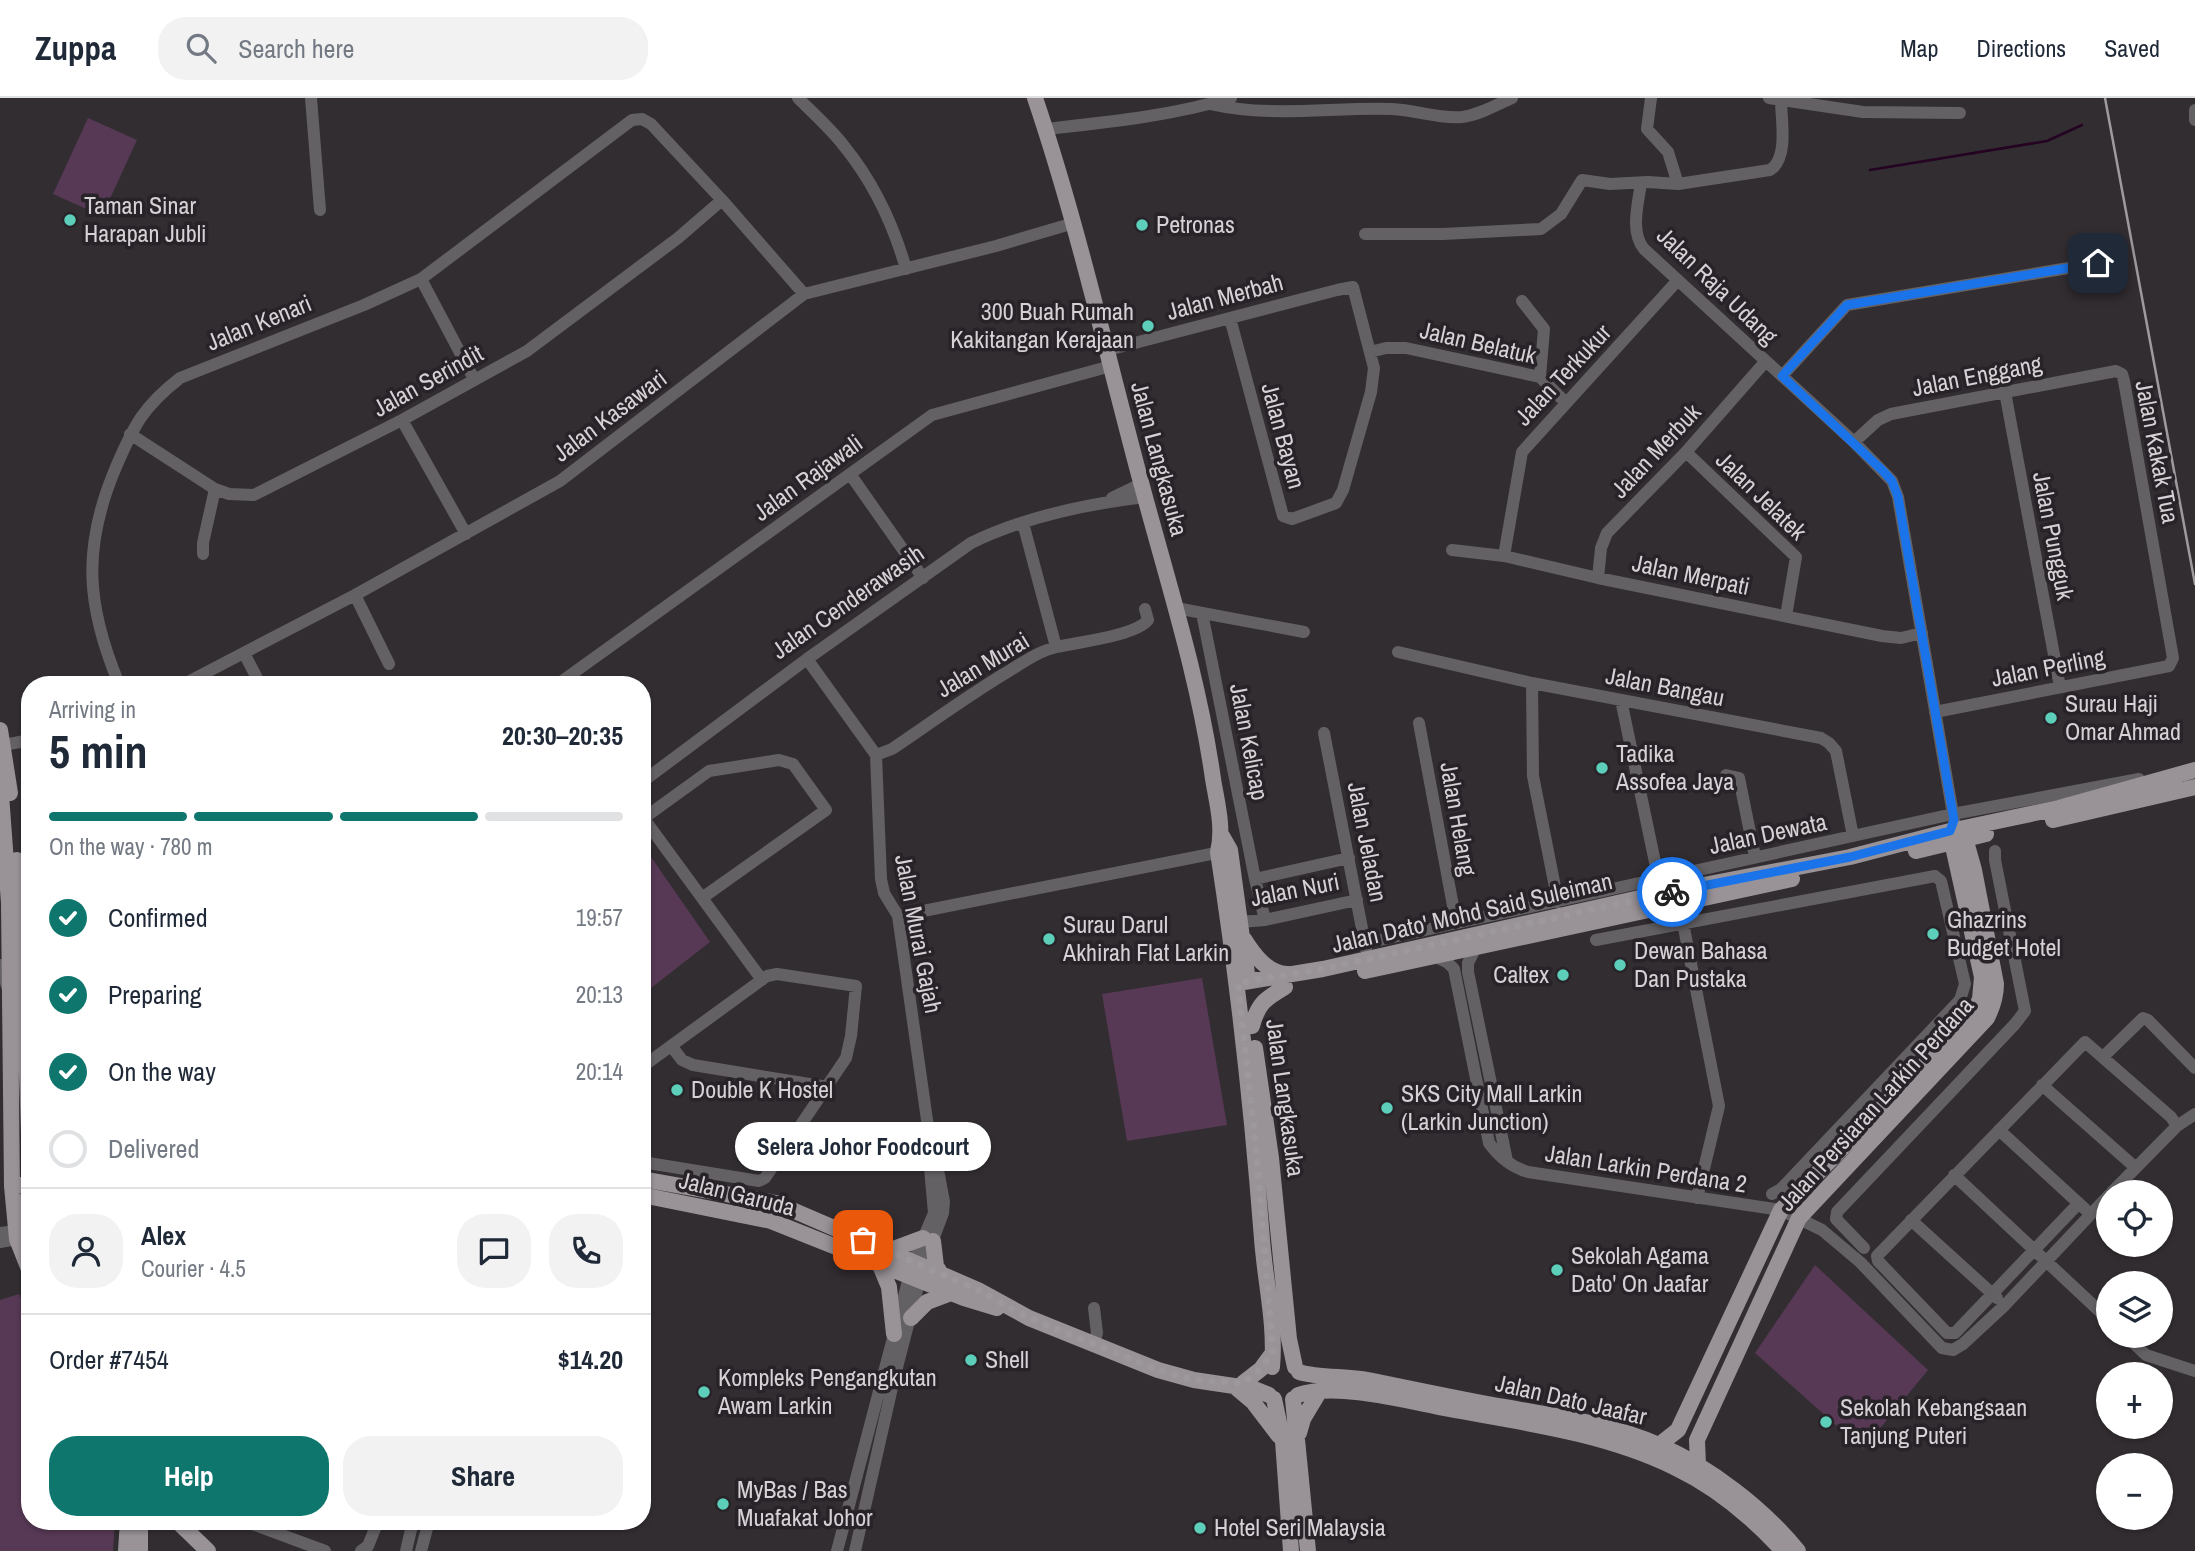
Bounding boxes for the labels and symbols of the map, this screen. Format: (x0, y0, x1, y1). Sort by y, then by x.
place label: Taman Sinar Harapan Jubli (84, 189, 207, 249)
place label: Petronas (1156, 208, 1235, 240)
marker: Taman Sinar Harapan Jubli (62, 212, 78, 228)
marker: Petronas (1134, 217, 1150, 233)
street label: Jalan Raja Udang (1650, 219, 1785, 351)
pin (2068, 233, 2128, 293)
street label: Jalan Merbah (1163, 265, 1286, 327)
street label: Jalan Kenari (201, 287, 316, 358)
place label: 300 Buah Rumah Kakitangan Kerajaan (950, 295, 1134, 355)
street label: Jalan Belatuk (1417, 313, 1540, 371)
street label: Jalan Terkukur (1507, 316, 1618, 432)
marker: 300 Buah Rumah Kakitangan Kerajaan (1140, 318, 1156, 334)
street label: Jalan Serindit (367, 336, 489, 424)
street label: Jalan Enggang (1909, 347, 2044, 403)
street label: Jalan Kasawari (546, 362, 673, 468)
street label: Jalan Langkasuka (1124, 378, 1196, 540)
street label: Jalan Kakak Tua (2128, 378, 2187, 526)
street label: Jalan Bayan (1254, 379, 1313, 492)
street label: Jalan Merbuk (1603, 396, 1707, 504)
street label: Jalan Rajawali (746, 427, 869, 528)
street label: Jalan Jelatek (1709, 444, 1814, 547)
street label: Jalan Pungguk (2026, 469, 2082, 603)
street label: Jalan Cenderawasih (765, 537, 930, 666)
street label: Jalan Merpati (1630, 546, 1753, 602)
street label: Jalan Murai (930, 624, 1035, 704)
street label: Jalan Perling (1988, 640, 2107, 694)
street label: Jalan Bangau (1603, 659, 1727, 713)
street label: Jalan Kelicap (1223, 681, 1277, 803)
place label: Surau Haji Omar Ahmad (2065, 687, 2181, 747)
marker: Surau Haji Omar Ahmad (2043, 710, 2059, 726)
place label: Tadika Assofea Jaya (1615, 737, 1734, 797)
street label: Jalan Helang (1433, 759, 1485, 878)
marker: Tadika Assofea Jaya (1594, 760, 1610, 776)
street label: Jalan Jeladan (1341, 779, 1395, 904)
street label: Jalan Dewata (1706, 805, 1829, 861)
street label: Jalan Murai Gajah (888, 852, 950, 1016)
courier (1637, 857, 1707, 927)
street label: Jalan Dato' Mohd Said Suleiman (1328, 864, 1615, 960)
street label: Jalan Nuri (1248, 865, 1342, 913)
place label: Ghazrins Budget Hotel (1947, 903, 2061, 963)
place label: Surau Darul Akhirah Flat Larkin (1062, 908, 1229, 968)
marker: Ghazrins Budget Hotel (1925, 926, 1941, 942)
marker: Surau Darul Akhirah Flat Larkin (1041, 931, 1057, 947)
place label: Dewan Bahasa Dan Pustaka (1634, 934, 1768, 994)
marker: Dewan Bahasa Dan Pustaka (1612, 957, 1628, 973)
place label: Caltex (1493, 958, 1549, 990)
marker: Caltex (1555, 967, 1571, 983)
street label: Jalan Persiaran Larkin Perdana (1770, 989, 1980, 1217)
street label: Jalan Langkasuka (1259, 1017, 1313, 1179)
place label: Double K Hostel (691, 1073, 833, 1105)
place label: SKS City Mall Larkin (Larkin Junction) (1401, 1077, 1583, 1137)
marker: Double K Hostel (669, 1082, 685, 1098)
marker: SKS City Mall Larkin (Larkin Junction) (1379, 1100, 1395, 1116)
callout: Selera Johor Foodcourt (735, 1121, 991, 1170)
street label: Jalan Larkin Perdana 2 (1543, 1136, 1749, 1200)
street label: Jalan Garuda (676, 1163, 798, 1223)
pin (833, 1210, 893, 1270)
place label: Sekolah Agama Dato' On Jaafar (1571, 1239, 1709, 1299)
marker: Sekolah Agama Dato' On Jaafar (1549, 1262, 1565, 1278)
place label: Shell (985, 1343, 1029, 1375)
marker: Shell (963, 1352, 979, 1368)
place label: Kompleks Pengangkutan Awam Larkin (717, 1361, 937, 1421)
street label: Jalan Dato Jaafar (1492, 1366, 1650, 1432)
marker: Kompleks Pengangkutan Awam Larkin (696, 1384, 712, 1400)
place label: Sekolah Kebangsaan Tanjung Puteri (1840, 1391, 2027, 1451)
marker: Sekolah Kebangsaan Tanjung Puteri (1818, 1414, 1834, 1430)
place label: MyBas / Bas Muafakat Johor (737, 1473, 873, 1533)
marker: MyBas / Bas Muafakat Johor (715, 1496, 731, 1512)
place label: Hotel Seri Malaysia (1214, 1511, 1386, 1543)
marker: Hotel Seri Malaysia (1192, 1520, 1208, 1536)

